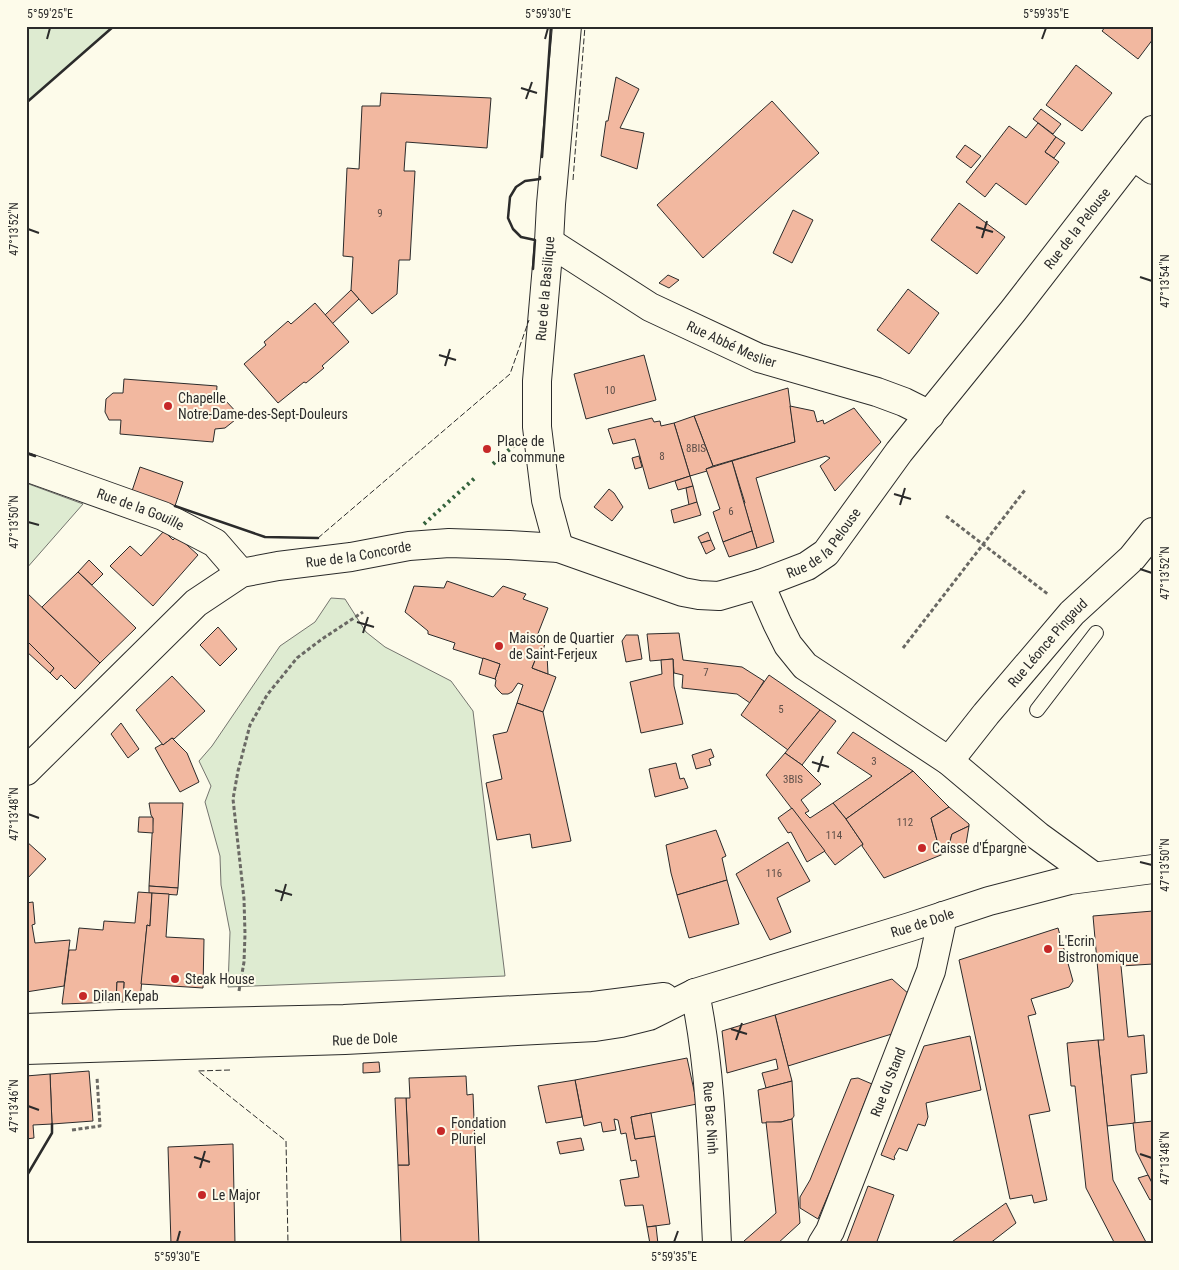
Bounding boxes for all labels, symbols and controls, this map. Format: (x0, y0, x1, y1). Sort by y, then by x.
text: 5°59'25"E (27, 7, 73, 21)
text: 5°59'30"E (525, 7, 571, 21)
text: 5°59'35"E (1023, 7, 1069, 21)
street label: Rue de la Pelouse (1041, 184, 1114, 272)
text: 47°13'52"N (7, 202, 21, 256)
house number: 9 (377, 207, 383, 220)
street label: Rue de la Basilique (533, 236, 557, 341)
text: 47°13'54"N (1158, 254, 1172, 308)
street label: Rue Abbé Meslier (684, 317, 778, 371)
house number: 10 (605, 384, 615, 397)
place label: Chapelle Notre-Dame-des-Sept-Douleurs (178, 390, 348, 422)
marker: Chapelle Notre-Dame-des-Sept-Douleurs (162, 400, 174, 412)
place label: Place de la commune (497, 433, 565, 465)
house number: 8BIS (686, 442, 706, 455)
marker: Place de la commune (481, 443, 493, 455)
house number: 8 (659, 450, 665, 463)
street label: Rue de la Gouille (95, 485, 187, 534)
text: 47°13'50"N (7, 495, 21, 549)
house number: 6 (728, 505, 734, 518)
street label: Rue de la Pelouse (784, 505, 864, 581)
street label: Rue de la Concorde (305, 538, 413, 571)
text: 47°13'52"N (1158, 546, 1172, 600)
street label: Rue Léonce Pingaud (1005, 595, 1090, 690)
place label: Maison de Quartier de Saint-Ferjeux (509, 630, 614, 662)
marker: Maison de Quartier de Saint-Ferjeux (493, 640, 505, 652)
house number: 7 (703, 666, 709, 679)
house number: 5 (778, 703, 784, 716)
house number: 3 (871, 755, 877, 768)
house number: 3BIS (783, 773, 803, 786)
text: 47°13'48"N (7, 787, 21, 841)
house number: 112 (897, 816, 913, 829)
house number: 114 (826, 829, 843, 842)
text: 47°13'50"N (1158, 838, 1172, 892)
place label: Caisse d'Épargne (932, 839, 1027, 856)
marker: Caisse d'Épargne (916, 842, 928, 854)
house number: 116 (766, 867, 782, 880)
street label: Rue de Dole (889, 905, 956, 940)
place label: L'Ecrin Bistronomique (1058, 933, 1139, 965)
marker: L'Ecrin Bistronomique (1042, 943, 1054, 955)
place label: Steak House (185, 971, 255, 987)
marker: Steak House (169, 973, 181, 985)
place label: Dilan Kepab (93, 988, 159, 1004)
marker: Dilan Kepab (77, 990, 89, 1002)
street label: Rue de Dole (332, 1029, 398, 1048)
street label: Rue du Stand (867, 1045, 908, 1119)
text: 47°13'46"N (7, 1079, 21, 1133)
street label: Rue Bac Ninh (700, 1081, 721, 1155)
place label: Fondation Pluriel (451, 1115, 506, 1147)
marker: Fondation Pluriel (435, 1125, 447, 1137)
text: 47°13'48"N (1158, 1131, 1172, 1185)
place label: Le Major (212, 1187, 260, 1203)
marker: Le Major (196, 1189, 208, 1201)
text: 5°59'30"E (154, 1250, 200, 1264)
text: 5°59'35"E (651, 1250, 697, 1264)

